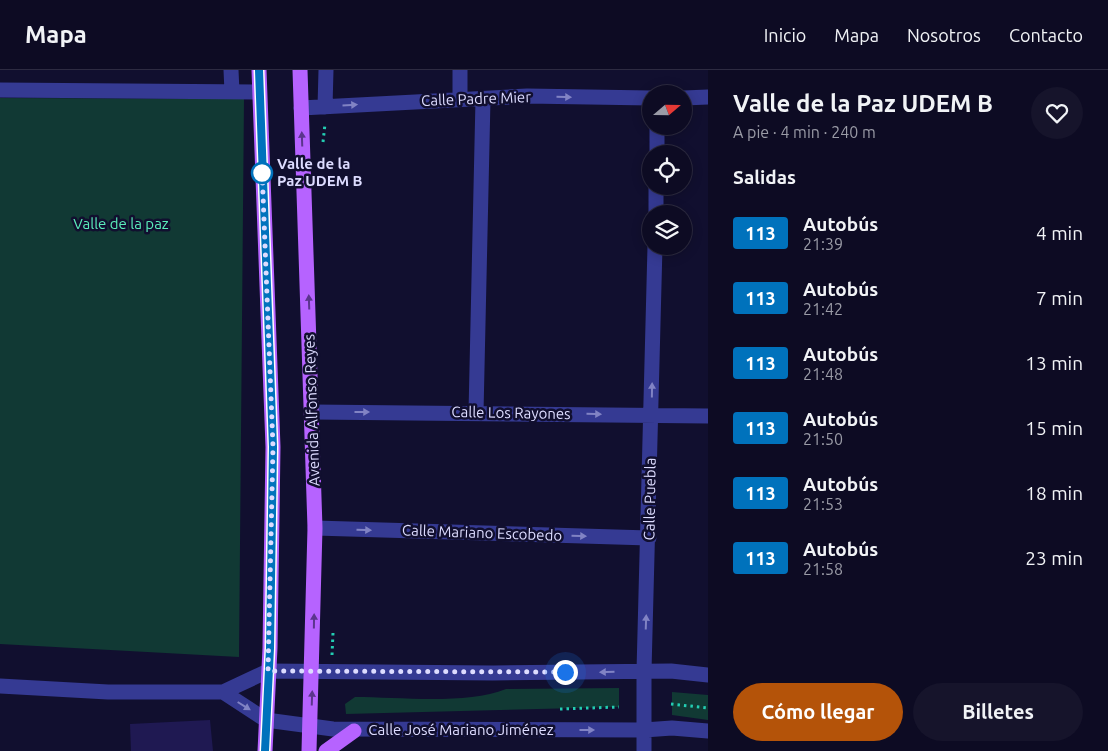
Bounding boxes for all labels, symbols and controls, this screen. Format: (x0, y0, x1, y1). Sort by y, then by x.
text: Mapa (25, 21, 87, 48)
text: Inicio (764, 25, 806, 45)
text: Mapa (834, 25, 879, 45)
text: Nosotros (907, 25, 981, 45)
text: Contacto (1009, 25, 1083, 45)
north arrow (642, 85, 692, 135)
map controls (642, 85, 692, 255)
button: heart (1031, 87, 1083, 139)
street label: Calle Padre Mier (421, 88, 531, 109)
text: Valle de la Paz UDEM B (733, 90, 993, 117)
one-way arrow (557, 93, 573, 101)
one-way arrow (342, 101, 358, 109)
text: A pie · 4 min · 240 m (733, 123, 876, 141)
one-way arrow (298, 131, 306, 147)
button: locate (642, 145, 692, 195)
place label: Valle de la Paz UDEM B (277, 155, 363, 189)
marker: Valle de la Paz UDEM B (251, 162, 273, 184)
text: Salidas (733, 166, 796, 188)
button: layers (642, 205, 692, 255)
text: Autobús (803, 213, 878, 235)
park label: Valle de la paz (73, 215, 169, 232)
text: 4 min (1036, 222, 1083, 244)
text: 113 (745, 223, 776, 243)
text: 21:39 (803, 235, 843, 253)
text: Autobús (803, 278, 878, 300)
text: 7 min (1036, 287, 1083, 309)
text: 113 (745, 288, 776, 308)
one-way arrow (304, 293, 312, 309)
text: 21:42 (803, 300, 843, 318)
street label: Avenida Alfonso Reyes (300, 334, 323, 486)
text: Autobús (803, 343, 878, 365)
text: 13 min (1025, 352, 1083, 374)
text: 113 (745, 353, 776, 373)
text: 21:48 (803, 365, 843, 383)
one-way arrow (648, 381, 656, 397)
street label: Calle Los Rayones (451, 403, 571, 422)
one-way arrow (354, 408, 370, 416)
text: Autobús (803, 408, 878, 430)
one-way arrow (587, 410, 603, 418)
text: 15 min (1025, 417, 1083, 439)
text: 113 (745, 418, 776, 438)
text: 21:50 (803, 430, 843, 448)
street label: Calle Puebla (640, 457, 659, 541)
text: Autobús (803, 473, 878, 495)
text: 18 min (1025, 482, 1083, 504)
text: 113 (745, 483, 776, 503)
text: 21:53 (803, 495, 843, 513)
street label: Calle Mariano Escobedo (402, 521, 562, 544)
one-way arrow (356, 526, 372, 534)
one-way arrow (571, 533, 587, 541)
text: Autobús (803, 538, 878, 560)
text: 23 min (1025, 547, 1083, 569)
text: 113 (745, 548, 776, 568)
text: 21:58 (803, 560, 843, 578)
one-way arrow (310, 613, 318, 629)
one-way arrow (642, 614, 650, 630)
your location (553, 660, 578, 685)
one-way arrow (599, 668, 615, 676)
button: Cómo llegar (733, 683, 903, 741)
button: Billetes (913, 683, 1083, 741)
one-way arrow (308, 690, 316, 706)
one-way arrow (238, 701, 251, 711)
street label: Calle José Mariano Jiménez (368, 721, 554, 738)
one-way arrow (579, 726, 595, 734)

